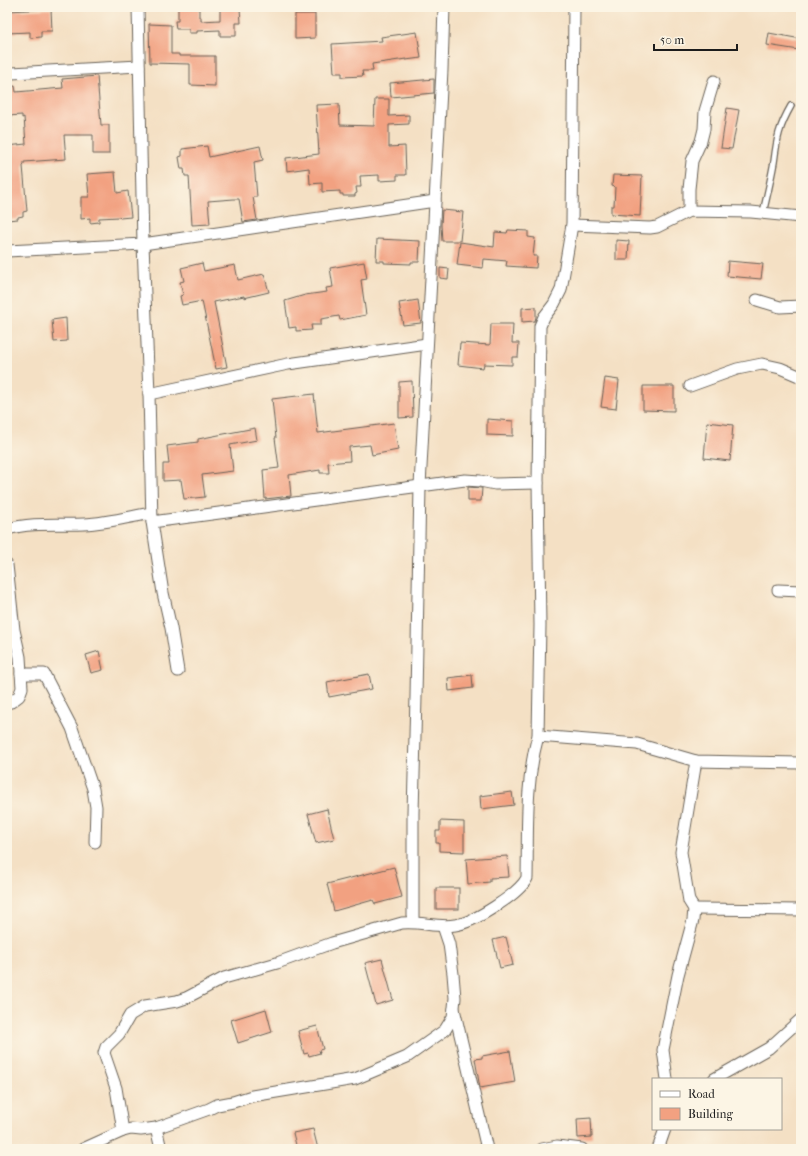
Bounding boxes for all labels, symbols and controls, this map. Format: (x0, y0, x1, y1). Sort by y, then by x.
scale bar (654, 26, 737, 52)
text: 50 m (660, 33, 684, 47)
legend (652, 1078, 782, 1130)
text: Road (688, 1087, 715, 1101)
text: Building (688, 1107, 733, 1121)

